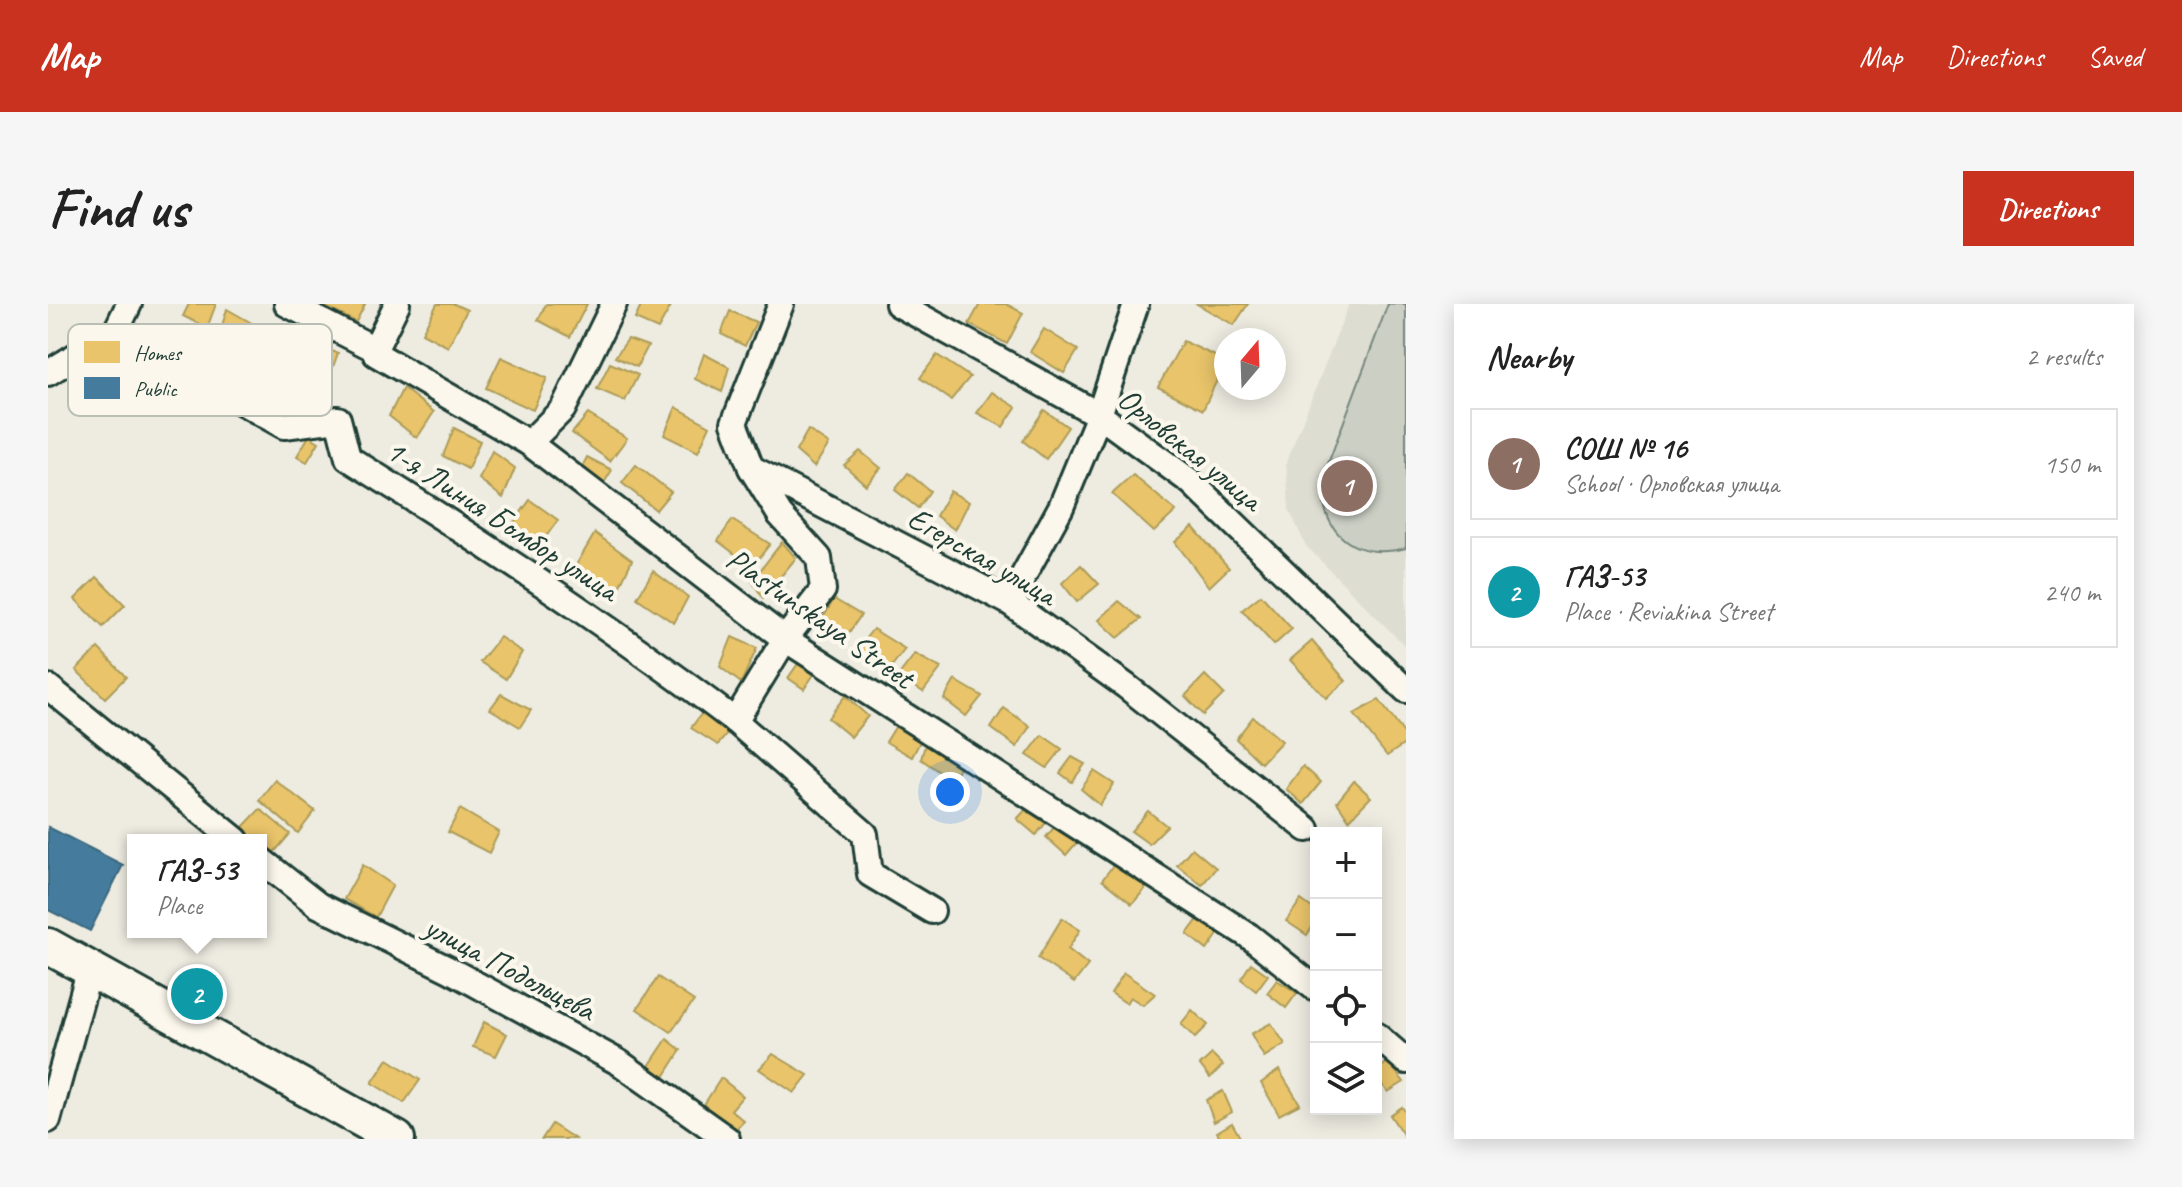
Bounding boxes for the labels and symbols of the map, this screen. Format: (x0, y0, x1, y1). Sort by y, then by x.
legend (68, 324, 332, 416)
north arrow (1214, 328, 1286, 400)
text: Homes (134, 339, 183, 367)
text: Public (134, 375, 178, 403)
street label: Орловская улица (1109, 378, 1273, 522)
street label: 1-я Линия Бомбор улица (378, 430, 628, 612)
pin: 1 (1321, 456, 1373, 516)
street label: Егерская улица (900, 497, 1066, 616)
street label: Plastunskaya Street (718, 538, 924, 700)
your location (930, 772, 970, 812)
street label: улица Подольцева (416, 905, 604, 1031)
pin: 2 (171, 964, 223, 1024)

